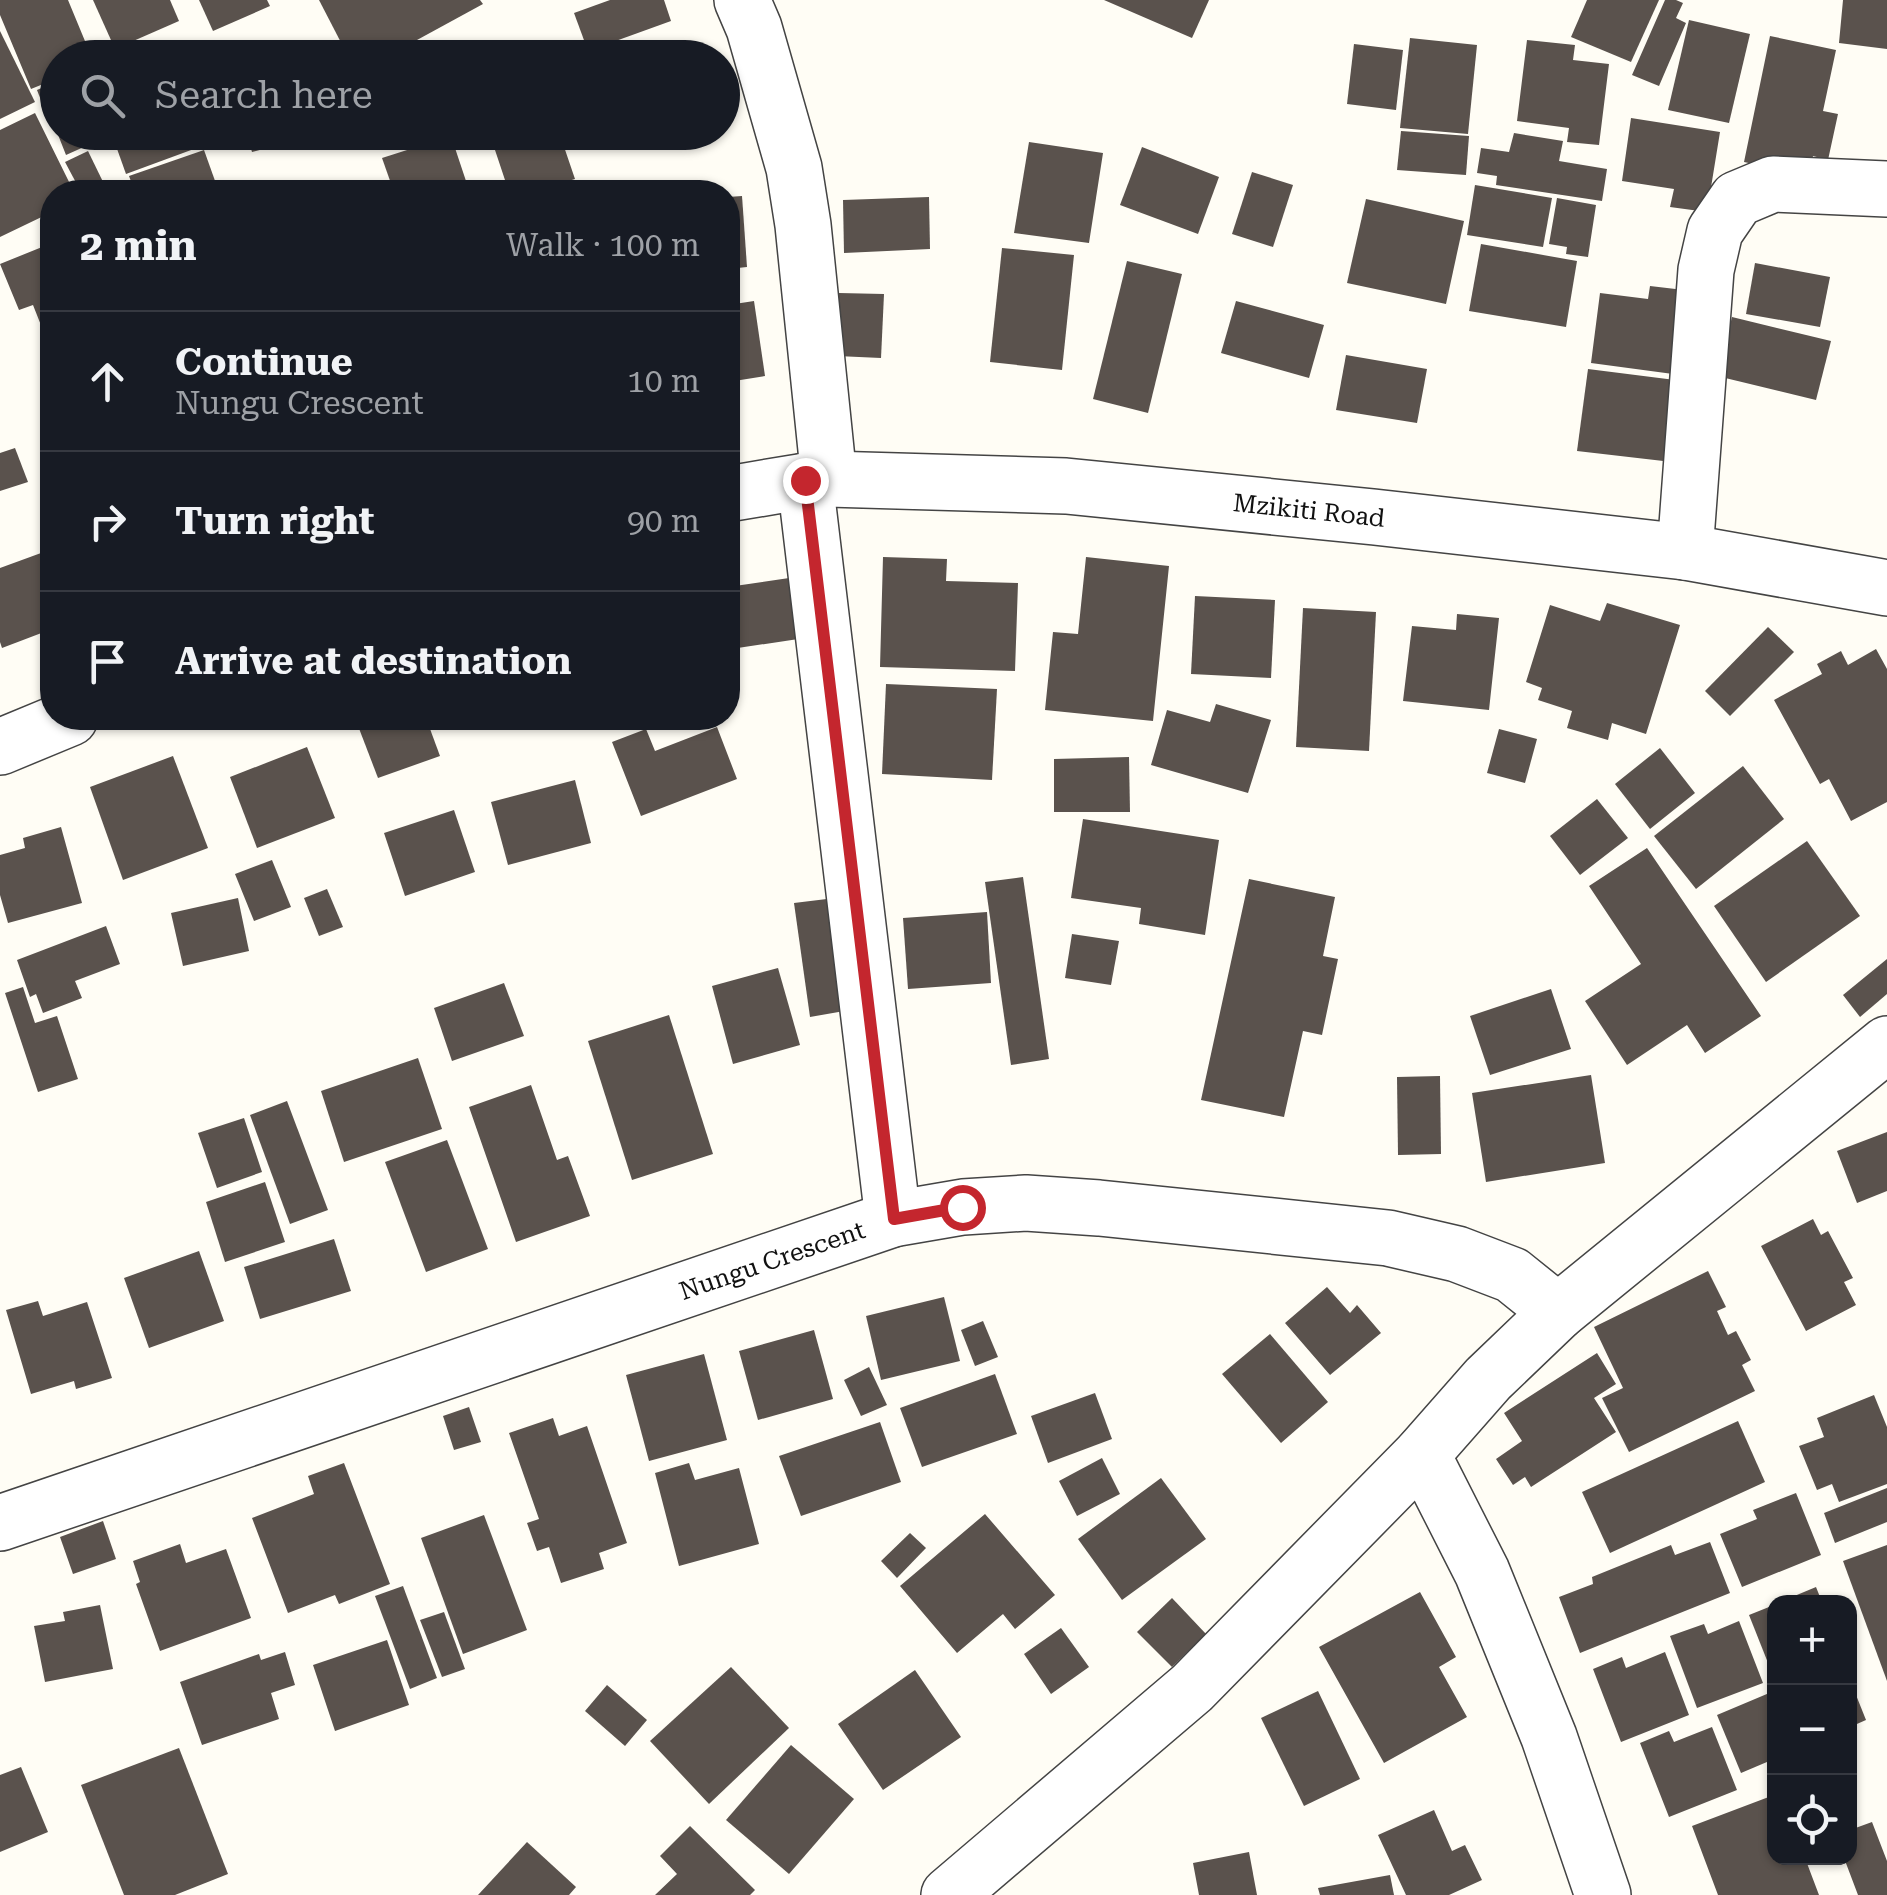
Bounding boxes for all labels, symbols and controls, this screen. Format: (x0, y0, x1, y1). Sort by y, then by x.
search box (40, 40, 740, 150)
icon: search (75, 68, 130, 123)
text: Search here (155, 73, 373, 117)
text: 2 min (80, 221, 197, 270)
text: Walk · 100 m (506, 226, 700, 264)
text: Continue (175, 340, 353, 384)
icon: ahead (80, 354, 135, 409)
text: 10 m (627, 362, 700, 400)
text: Nungu Crescent (175, 384, 424, 422)
route end (783, 458, 829, 504)
street label: Mzikiti Road (1232, 488, 1386, 533)
icon: right (80, 494, 135, 549)
text: Turn right (175, 499, 374, 543)
text: 90 m (627, 502, 700, 540)
icon: arrive (80, 634, 135, 689)
text: Arrive at destination (175, 639, 571, 683)
route start (940, 1185, 986, 1231)
street label: Nungu Crescent (676, 1215, 869, 1306)
map controls (1767, 1595, 1857, 1865)
button: + (1767, 1595, 1857, 1685)
button: − (1767, 1685, 1857, 1775)
button: locate (1767, 1775, 1857, 1865)

